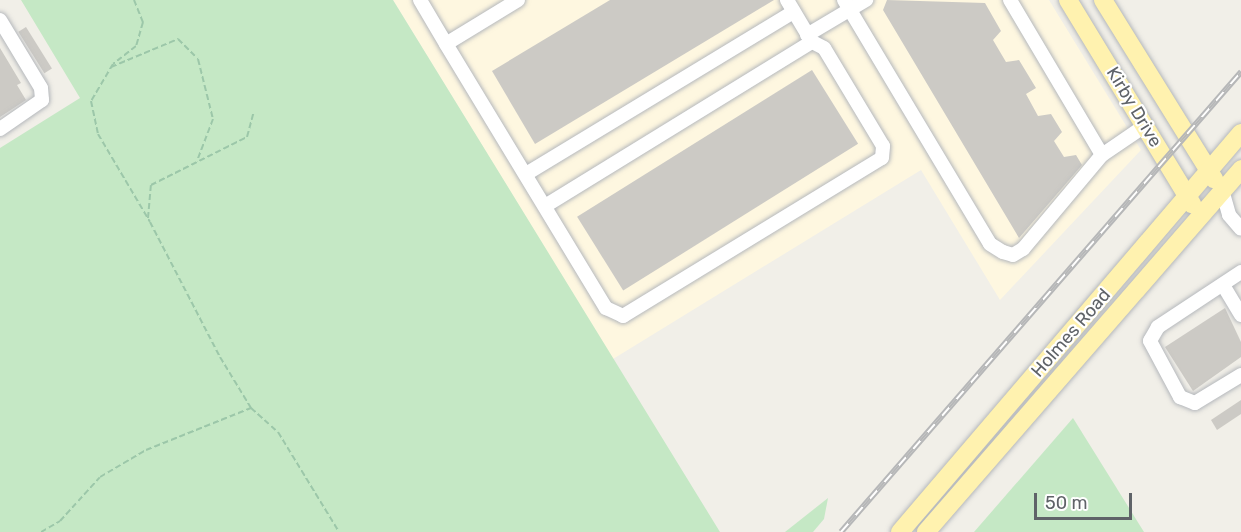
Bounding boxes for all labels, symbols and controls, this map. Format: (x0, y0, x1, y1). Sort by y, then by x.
street label: Kirby Drive (1102, 63, 1166, 151)
street label: Holmes Road (1027, 284, 1115, 382)
scale bar (1037, 481, 1134, 519)
text: 50 m (1045, 492, 1088, 514)

